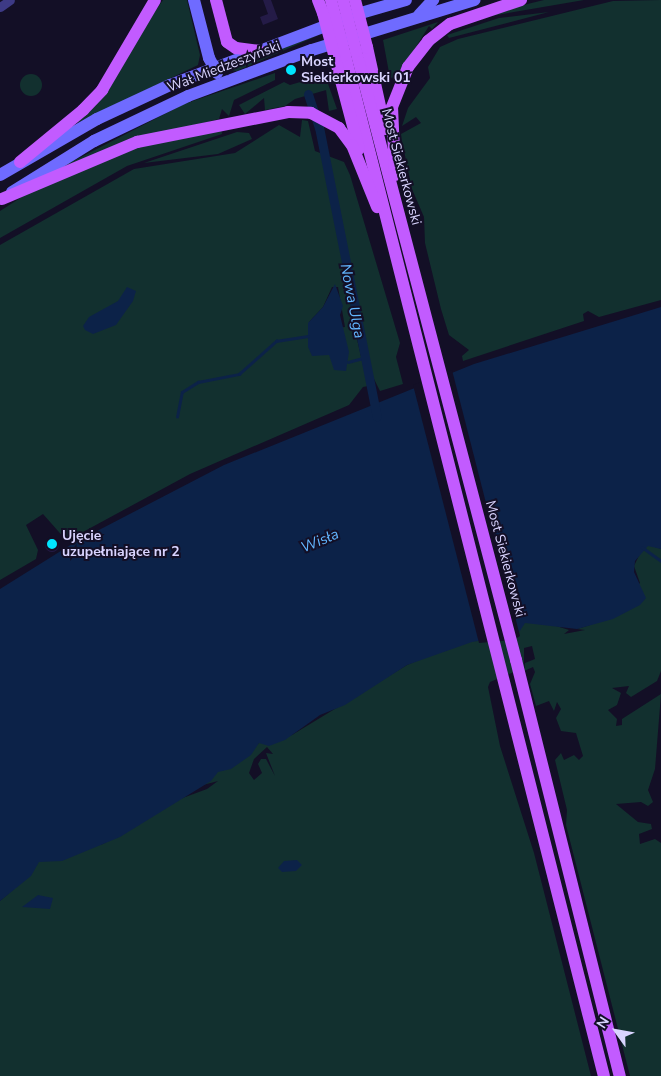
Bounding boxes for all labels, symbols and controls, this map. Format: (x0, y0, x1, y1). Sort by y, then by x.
street label: Wał Miedzeszyński (165, 38, 283, 96)
place label: Most Siekierkowski 01 (301, 54, 411, 86)
marker: Most Siekierkowski 01 (285, 64, 297, 76)
street label: Most Siekierkowski (377, 107, 425, 227)
water label: Nowa Ulga (336, 262, 368, 340)
street label: Most Siekierkowski (481, 499, 529, 619)
water label: Wisła (298, 525, 342, 557)
place label: Ujęcie uzupełniające nr 2 (62, 528, 180, 560)
marker: Ujęcie uzupełniające nr 2 (46, 538, 58, 550)
north arrow (591, 1006, 641, 1056)
text: N (592, 1013, 614, 1032)

